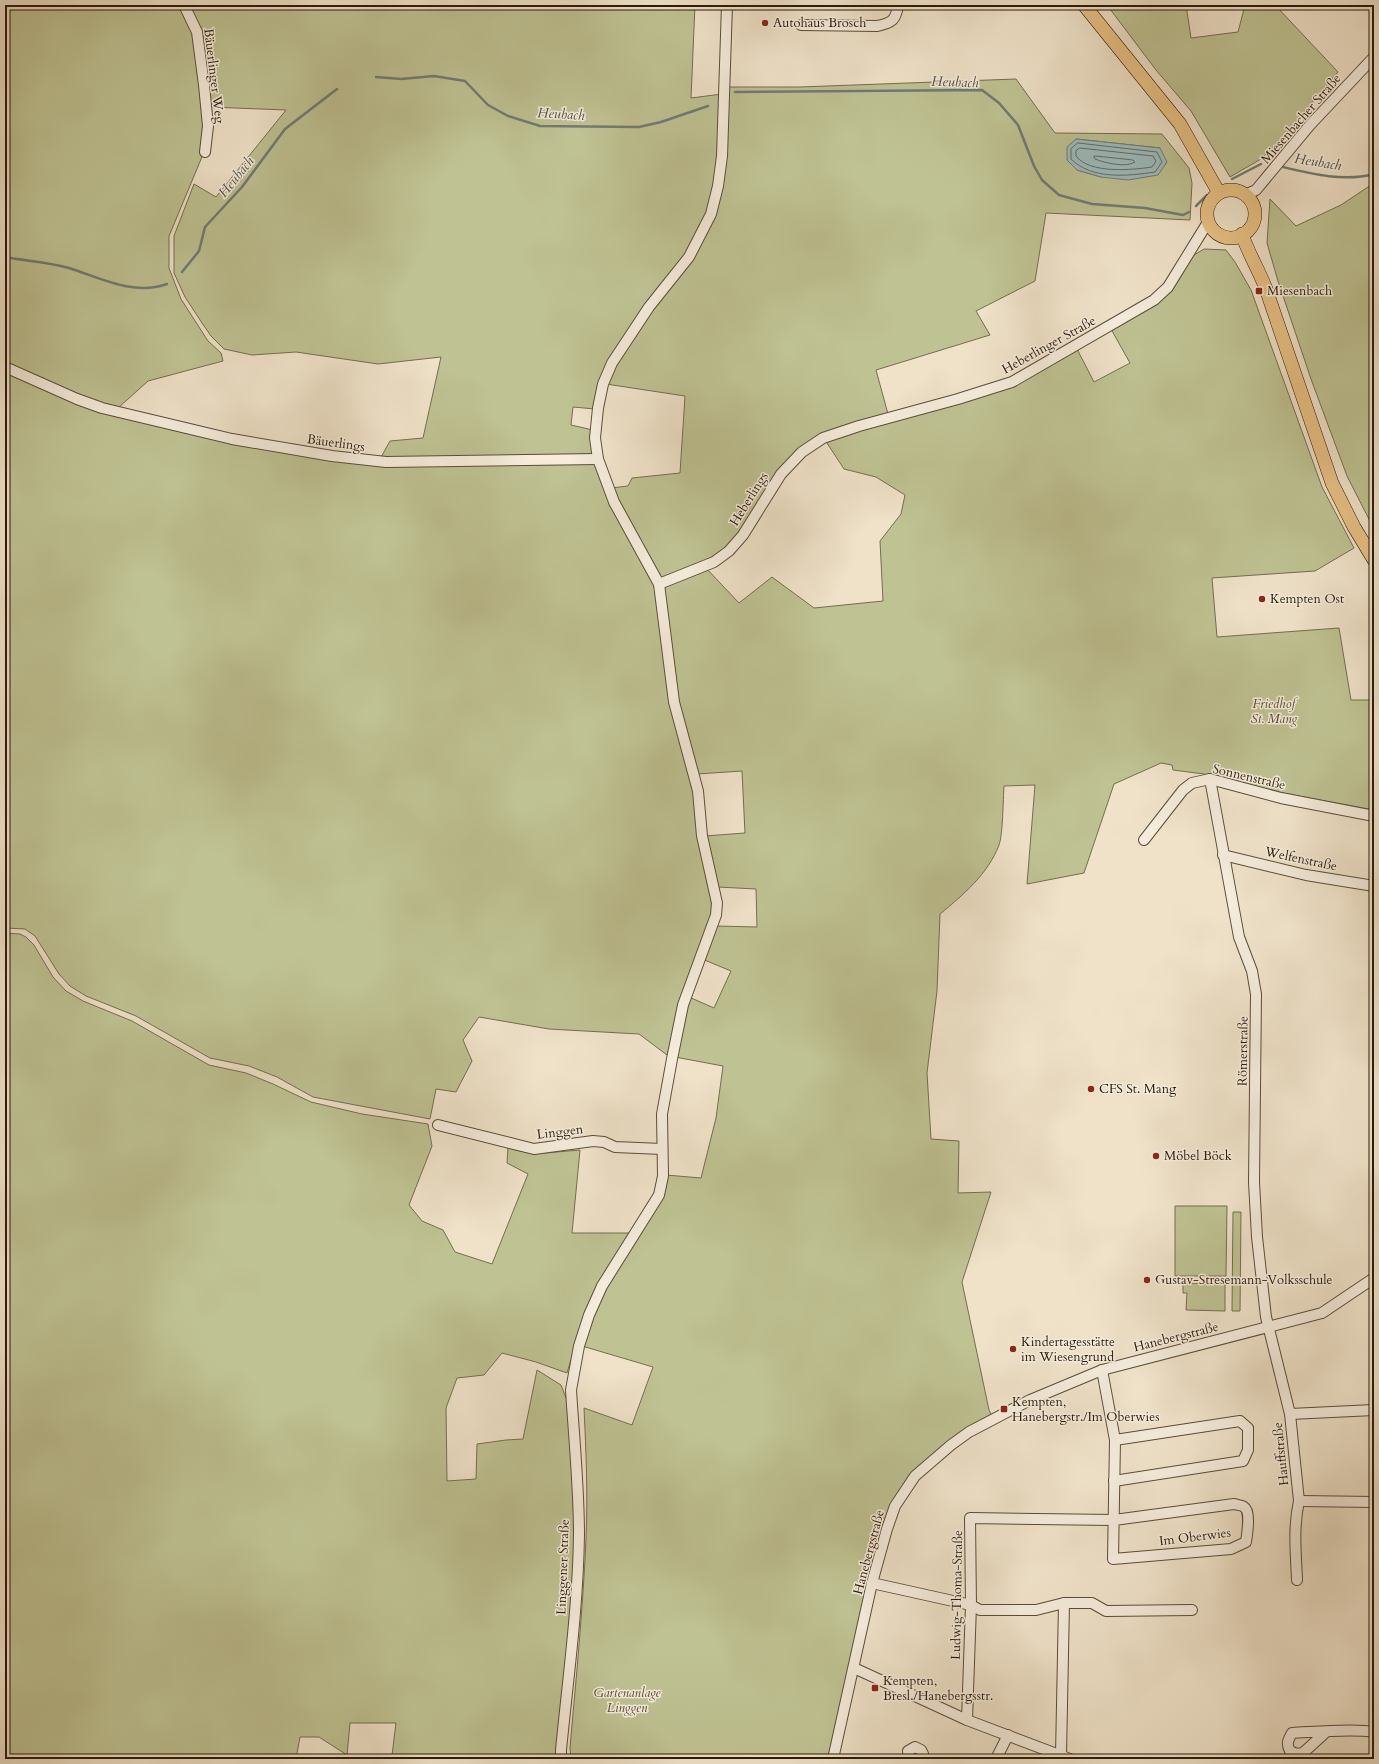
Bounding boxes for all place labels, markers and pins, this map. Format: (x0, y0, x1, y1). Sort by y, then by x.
place label: Autohaus Brosch (773, 14, 866, 32)
marker: Autohaus Brosch (760, 18, 770, 28)
place label: Miesenbach (1267, 282, 1332, 300)
marker: Miesenbach (1254, 286, 1264, 296)
place label: Kempten Ost (1270, 590, 1344, 608)
marker: Kempten Ost (1257, 594, 1267, 604)
place label: CFS St. Mang (1099, 1080, 1177, 1098)
marker: CFS St. Mang (1086, 1084, 1096, 1094)
place label: Möbel Böck (1164, 1147, 1232, 1165)
marker: Möbel Böck (1151, 1151, 1161, 1161)
place label: Gustav-Stresemann-Volksschule (1155, 1271, 1333, 1289)
marker: Gustav-Stresemann-Volksschule (1142, 1275, 1152, 1285)
place label: Kindertagesstätte im Wiesengrund (1021, 1333, 1115, 1366)
marker: Kindertagesstätte im Wiesengrund (1008, 1344, 1018, 1354)
place label: Kempten, Hanebergstr./Im Oberwies (1012, 1393, 1160, 1426)
marker: Kempten, Hanebergstr./Im Oberwies (999, 1404, 1009, 1414)
place label: Kempten, Bresl./Hanebergsstr. (883, 1672, 993, 1705)
marker: Kempten, Bresl./Hanebergsstr. (870, 1683, 880, 1693)

